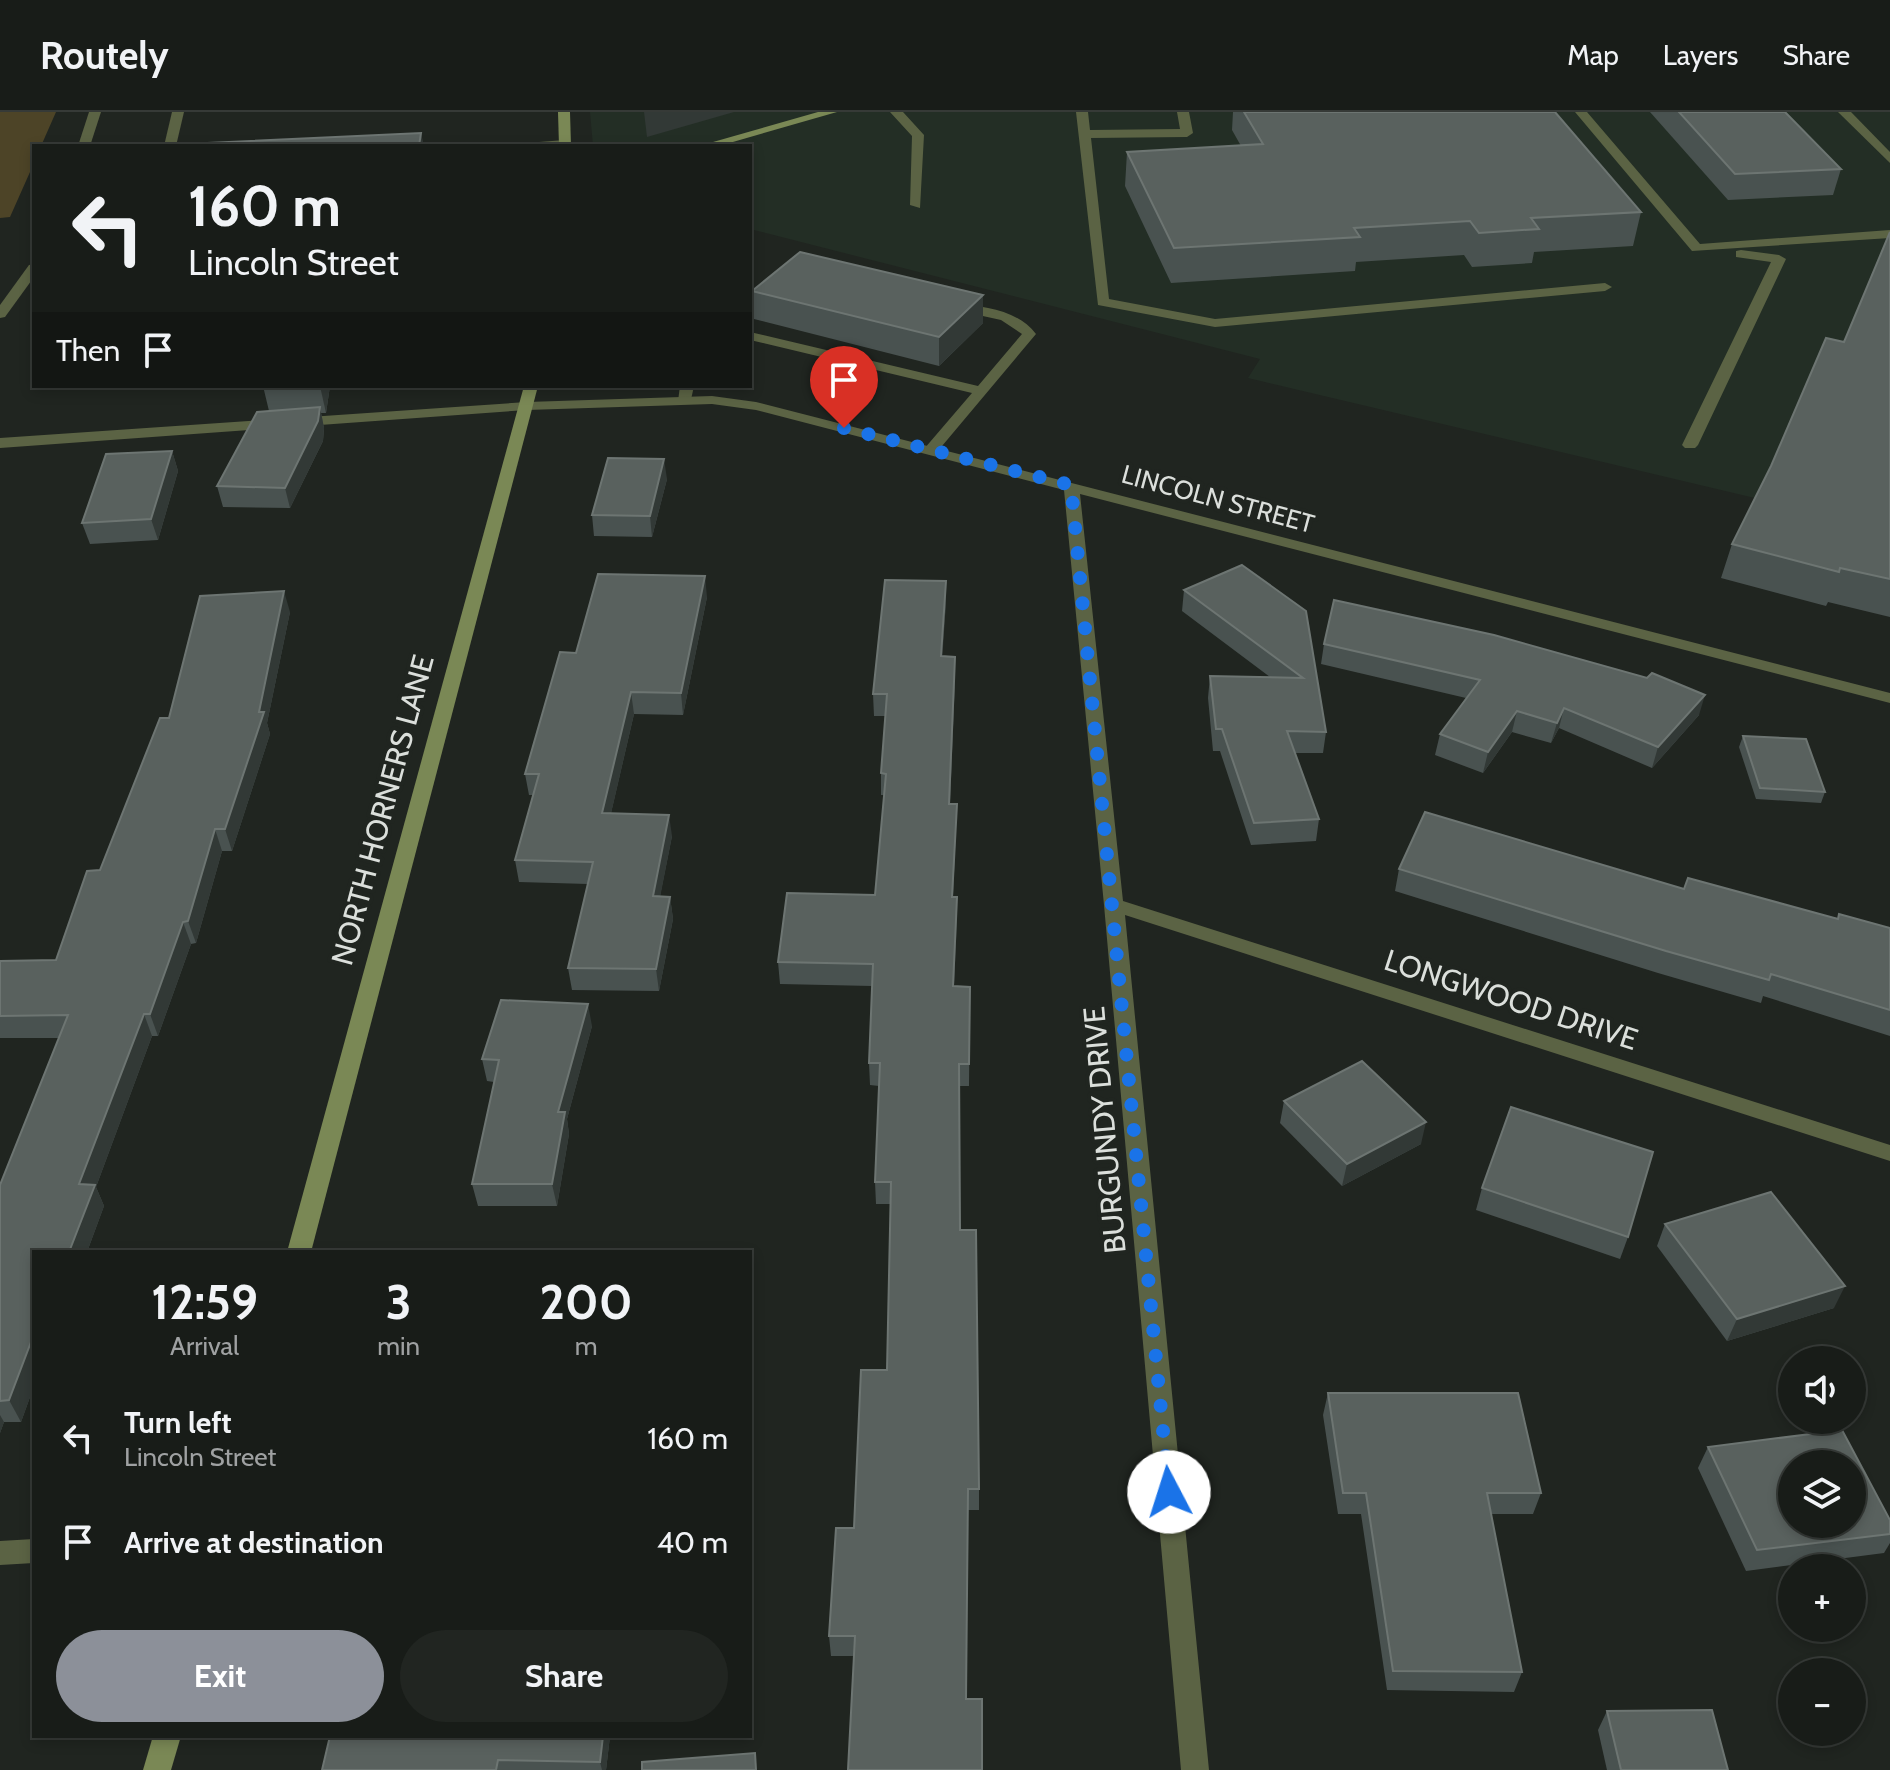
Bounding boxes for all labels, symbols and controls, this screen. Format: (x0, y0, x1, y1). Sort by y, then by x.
text: Routely (40, 32, 169, 79)
text: Map (1567, 38, 1619, 72)
text: Layers (1663, 38, 1738, 72)
text: Share (1782, 38, 1850, 72)
text: 160 m (188, 172, 341, 240)
icon: left (56, 176, 160, 280)
text: Lincoln Street (188, 240, 399, 284)
icon: arrive (136, 328, 180, 372)
text: Then (56, 332, 120, 369)
pin (810, 346, 878, 428)
icon: arrive (822, 358, 866, 402)
street label: LINCOLN STREET (1118, 458, 1318, 540)
street label: NORTH HORNERS LANE (323, 651, 442, 969)
street label: LONGWOOD DRIVE (1380, 941, 1642, 1058)
street label: BURGUNDY DRIVE (1075, 1005, 1134, 1255)
text: 12:59 (151, 1273, 258, 1331)
text: 3 (386, 1273, 412, 1331)
text: 200 (539, 1273, 633, 1331)
text: Arrival (170, 1330, 239, 1362)
text: min (377, 1330, 420, 1362)
text: m (575, 1330, 597, 1362)
map controls (1778, 1346, 1866, 1746)
button: sound (1778, 1346, 1866, 1434)
text: Turn left (124, 1404, 232, 1441)
icon: left (56, 1416, 100, 1460)
text: 160 m (647, 1420, 728, 1457)
text: Lincoln Street (124, 1441, 276, 1473)
position arrow (1127, 1450, 1211, 1534)
button: layers (1778, 1450, 1866, 1538)
icon: arrive (56, 1520, 100, 1564)
text: Arrive at destination (124, 1524, 384, 1561)
text: 40 m (657, 1524, 728, 1561)
button: + (1778, 1554, 1866, 1642)
button: Exit (56, 1630, 384, 1722)
button: Share (400, 1630, 728, 1722)
button: − (1778, 1658, 1866, 1746)

